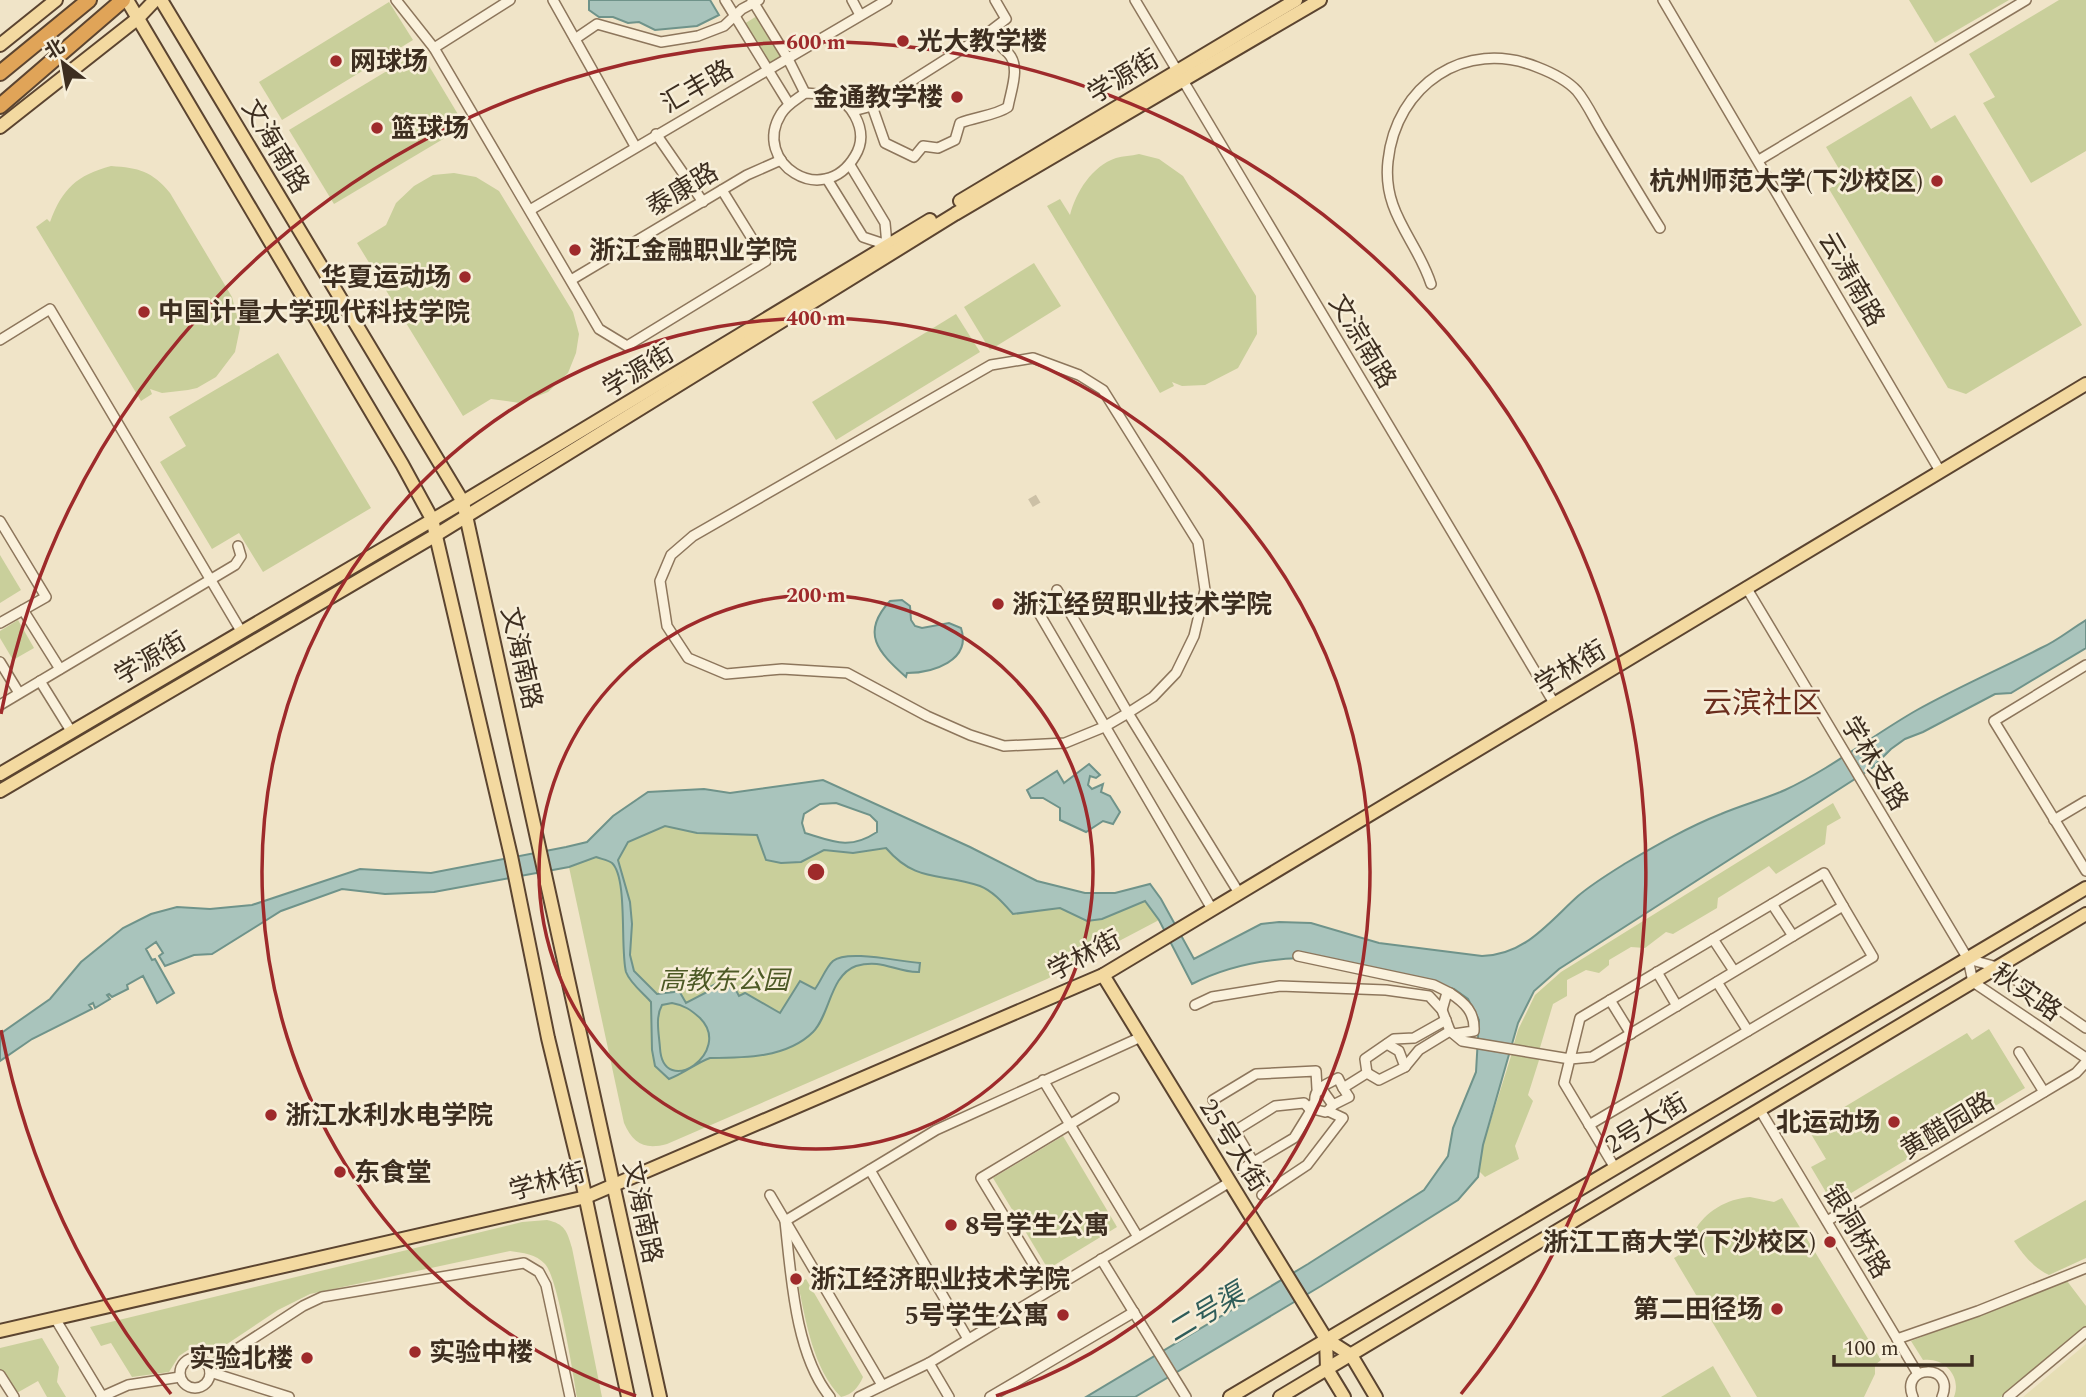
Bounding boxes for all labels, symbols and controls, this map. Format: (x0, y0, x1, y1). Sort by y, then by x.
place label: 光大教学楼 (917, 22, 1047, 62)
text: 600 m (786, 27, 846, 59)
north arrow (28, 28, 98, 98)
text: 北 (39, 32, 71, 67)
marker: 光大教学楼 (895, 33, 911, 49)
street label: 学源街 (1080, 40, 1167, 114)
place label: 网球场 (350, 42, 428, 82)
street label: 汇丰路 (654, 50, 741, 124)
marker: 网球场 (328, 53, 344, 69)
place label: 金通教学楼 (813, 78, 943, 118)
marker: 金通教学楼 (949, 89, 965, 105)
street label: 文海南路 (231, 92, 319, 201)
place label: 篮球场 (391, 109, 469, 149)
marker: 篮球场 (369, 120, 385, 136)
street label: 泰康路 (639, 153, 726, 227)
place label: 杭州师范大学(下沙校区) (1649, 162, 1923, 202)
marker: 杭州师范大学(下沙校区) (1929, 173, 1945, 189)
street label: 云涛南路 (1808, 224, 1894, 335)
place label: 浙江金融职业学院 (589, 231, 797, 271)
marker: 浙江金融职业学院 (567, 242, 583, 258)
place label: 华夏运动场 (321, 258, 451, 298)
marker: 华夏运动场 (457, 269, 473, 285)
street label: 文淙南路 (1318, 287, 1406, 396)
place label: 中国计量大学现代科技学院 (158, 293, 470, 333)
text: 400 m (786, 303, 846, 335)
marker: 中国计量大学现代科技学院 (136, 304, 152, 320)
street label: 学源街 (595, 334, 682, 408)
text: 200 m (786, 580, 846, 612)
place label: 浙江经贸职业技术学院 (1012, 585, 1272, 625)
marker: 浙江经贸职业技术学院 (990, 596, 1006, 612)
street label: 文海南路 (490, 603, 552, 713)
street label: 学源街 (107, 622, 194, 696)
street label: 学林街 (1527, 631, 1614, 705)
district label: 云滨社区 (1702, 681, 1822, 727)
street label: 学林支路 (1830, 709, 1918, 818)
centre of rings (804, 860, 828, 884)
street label: 学林街 (1041, 920, 1128, 991)
street label: 秋实路 (1983, 954, 2070, 1032)
park label: 高教东公园 (659, 961, 793, 1001)
street label: 黄醋园路 (1893, 1082, 2002, 1170)
street label: 2号大街 (1597, 1083, 1696, 1164)
street label: 25号大街 (1189, 1091, 1278, 1200)
place label: 浙江水利水电学院 (285, 1096, 493, 1136)
place label: 北运动场 (1776, 1103, 1880, 1143)
marker: 浙江水利水电学院 (263, 1107, 279, 1123)
marker: 北运动场 (1886, 1114, 1902, 1130)
place label: 东食堂 (354, 1153, 432, 1193)
street label: 学林街 (504, 1153, 590, 1211)
street label: 文海南路 (612, 1157, 672, 1267)
marker: 东食堂 (332, 1164, 348, 1180)
street label: 银洞桥路 (1812, 1177, 1900, 1286)
place label: 8号学生公寓 (965, 1206, 1110, 1246)
marker: 8号学生公寓 (943, 1217, 959, 1233)
place label: 浙江工商大学(下沙校区) (1542, 1223, 1816, 1263)
marker: 浙江工商大学(下沙校区) (1822, 1234, 1838, 1250)
place label: 浙江经济职业技术学院 (810, 1260, 1070, 1300)
marker: 浙江经济职业技术学院 (788, 1271, 804, 1287)
water label: 二号渠 (1159, 1271, 1256, 1353)
place label: 第二田径场 (1633, 1290, 1763, 1330)
place label: 5号学生公寓 (904, 1296, 1049, 1336)
marker: 第二田径场 (1769, 1301, 1785, 1317)
marker: 5号学生公寓 (1055, 1307, 1071, 1323)
scale bar (1834, 1324, 1972, 1368)
place label: 实验中楼 (429, 1333, 533, 1373)
text: 100 m (1844, 1333, 1899, 1365)
place label: 实验北楼 (189, 1339, 293, 1379)
marker: 实验中楼 (407, 1344, 423, 1360)
marker: 实验北楼 (299, 1350, 315, 1366)

